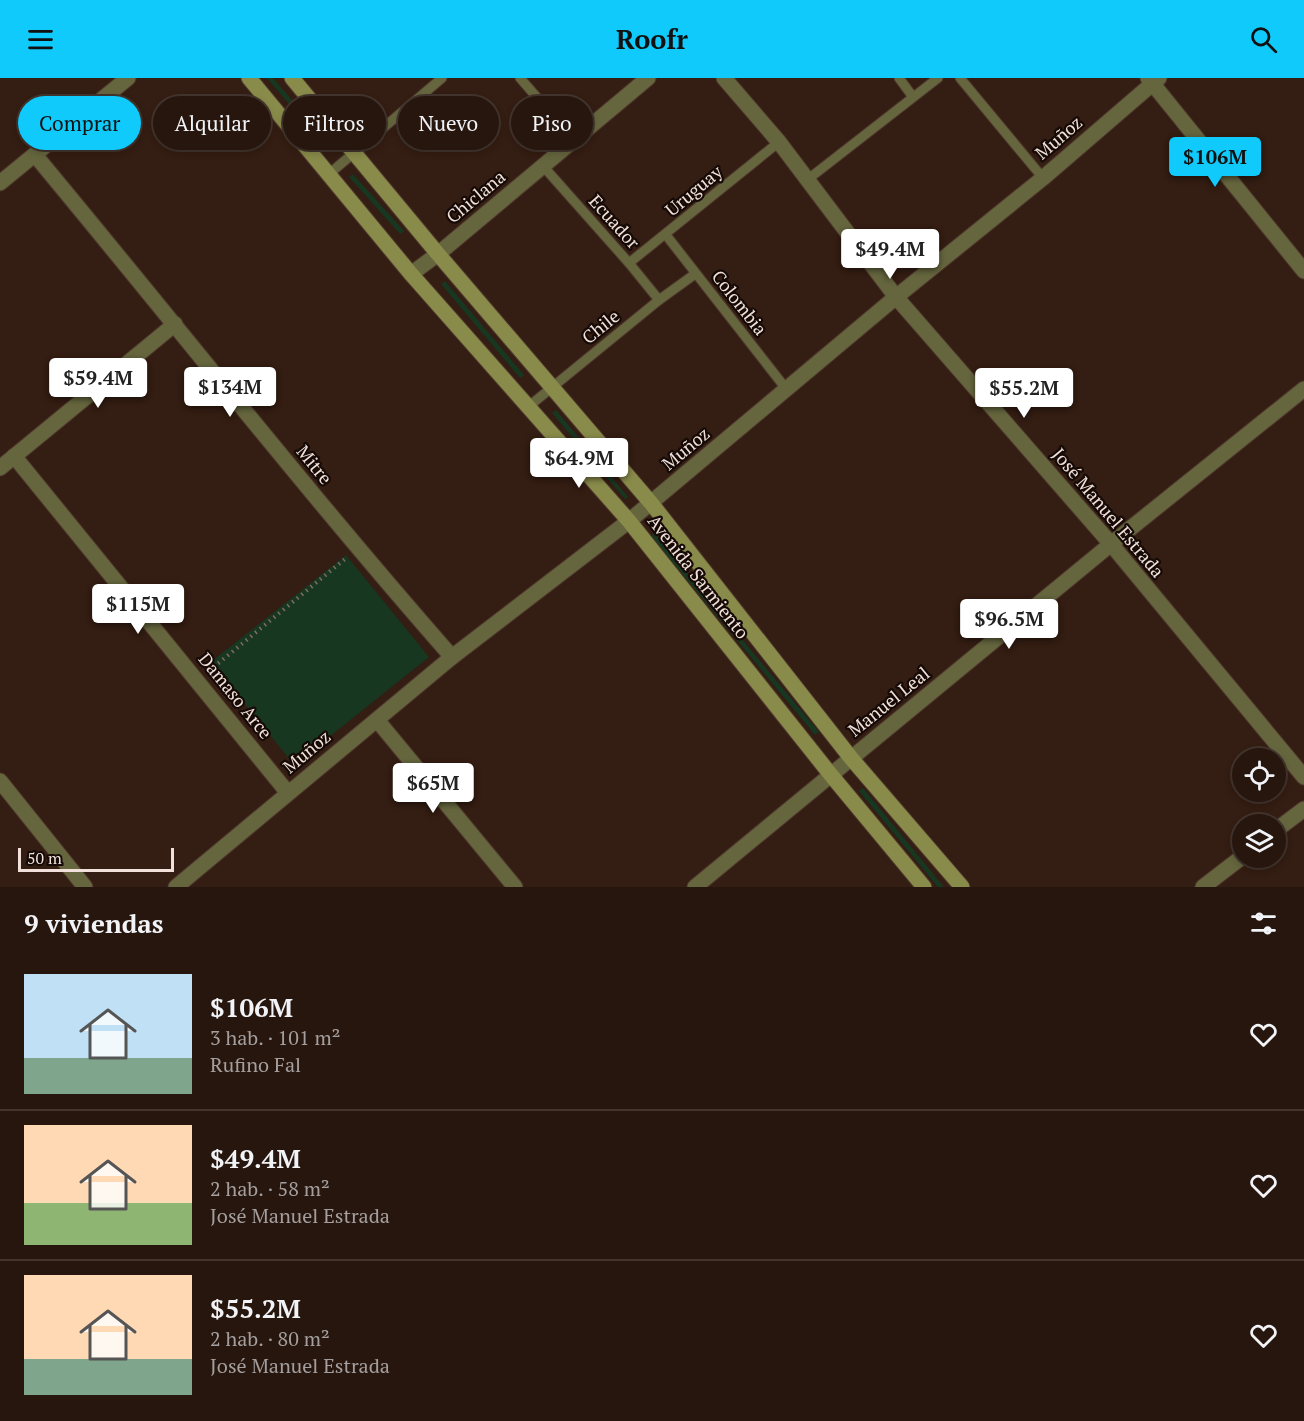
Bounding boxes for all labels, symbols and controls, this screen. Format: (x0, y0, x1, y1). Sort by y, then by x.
text: Roofr (616, 21, 688, 57)
icon: menu (24, 23, 57, 56)
icon: search (1247, 23, 1280, 56)
chip: Comprar (18, 96, 141, 150)
chip: Alquilar (153, 96, 271, 150)
chip: Filtros (283, 96, 386, 150)
chip: Nuevo (398, 96, 499, 150)
chip: Piso (511, 96, 593, 150)
street label: Muñoz (1030, 110, 1087, 164)
pin: $106M (1173, 137, 1257, 188)
text: $106M (1183, 143, 1247, 170)
street label: Uruguay (660, 159, 728, 221)
street label: Chiclana (441, 164, 510, 228)
street label: Ecuador (584, 189, 646, 254)
pin: $49.4M (841, 229, 939, 280)
text: $49.4M (855, 235, 925, 262)
street label: Colombia (707, 265, 773, 340)
street label: Chile (576, 304, 624, 349)
pin: $59.4M (49, 358, 147, 409)
text: $59.4M (63, 364, 133, 391)
pin: $134M (188, 367, 272, 418)
pin: $55.2M (975, 368, 1073, 419)
text: $134M (198, 373, 262, 400)
text: $55.2M (989, 374, 1059, 401)
street label: Muñoz (657, 421, 714, 475)
pin: $64.9M (530, 438, 628, 489)
street label: Mitre (292, 440, 338, 489)
street label: José Manuel Estrada (1048, 443, 1170, 582)
text: $64.9M (544, 444, 614, 471)
street label: Avenida Sarmiento (643, 509, 755, 643)
pin: $115M (96, 584, 180, 635)
text: $115M (106, 590, 170, 617)
pin: $96.5M (960, 599, 1058, 650)
text: $96.5M (974, 605, 1044, 632)
street label: Damaso Arce (194, 647, 278, 744)
street label: Manuel Leal (843, 661, 934, 741)
street label: Muñoz (278, 724, 335, 778)
map controls (1232, 748, 1286, 868)
button: locate (1232, 748, 1286, 802)
pin: $65M (397, 763, 469, 814)
text: $65M (407, 769, 459, 796)
button: layers (1232, 814, 1286, 868)
scale bar (18, 845, 174, 872)
text: 50 m (27, 847, 62, 869)
text: 9 viviendas (24, 906, 164, 940)
icon: filters (1247, 907, 1280, 940)
text: $106M (210, 990, 293, 1024)
icon: home (72, 998, 144, 1070)
icon: heart (1247, 1018, 1280, 1051)
text: 3 hab. · 101 m² (210, 1024, 340, 1051)
text: Rufino Fal (210, 1051, 301, 1078)
text: $49.4M (210, 1141, 301, 1175)
icon: home (72, 1149, 144, 1221)
icon: heart (1247, 1169, 1280, 1202)
text: 2 hab. · 58 m² (210, 1175, 330, 1202)
text: José Manuel Estrada (210, 1202, 390, 1229)
text: $55.2M (210, 1291, 301, 1325)
icon: home (72, 1299, 144, 1371)
icon: heart (1247, 1319, 1280, 1352)
text: 2 hab. · 80 m² (210, 1325, 330, 1352)
text: José Manuel Estrada (210, 1352, 390, 1379)

